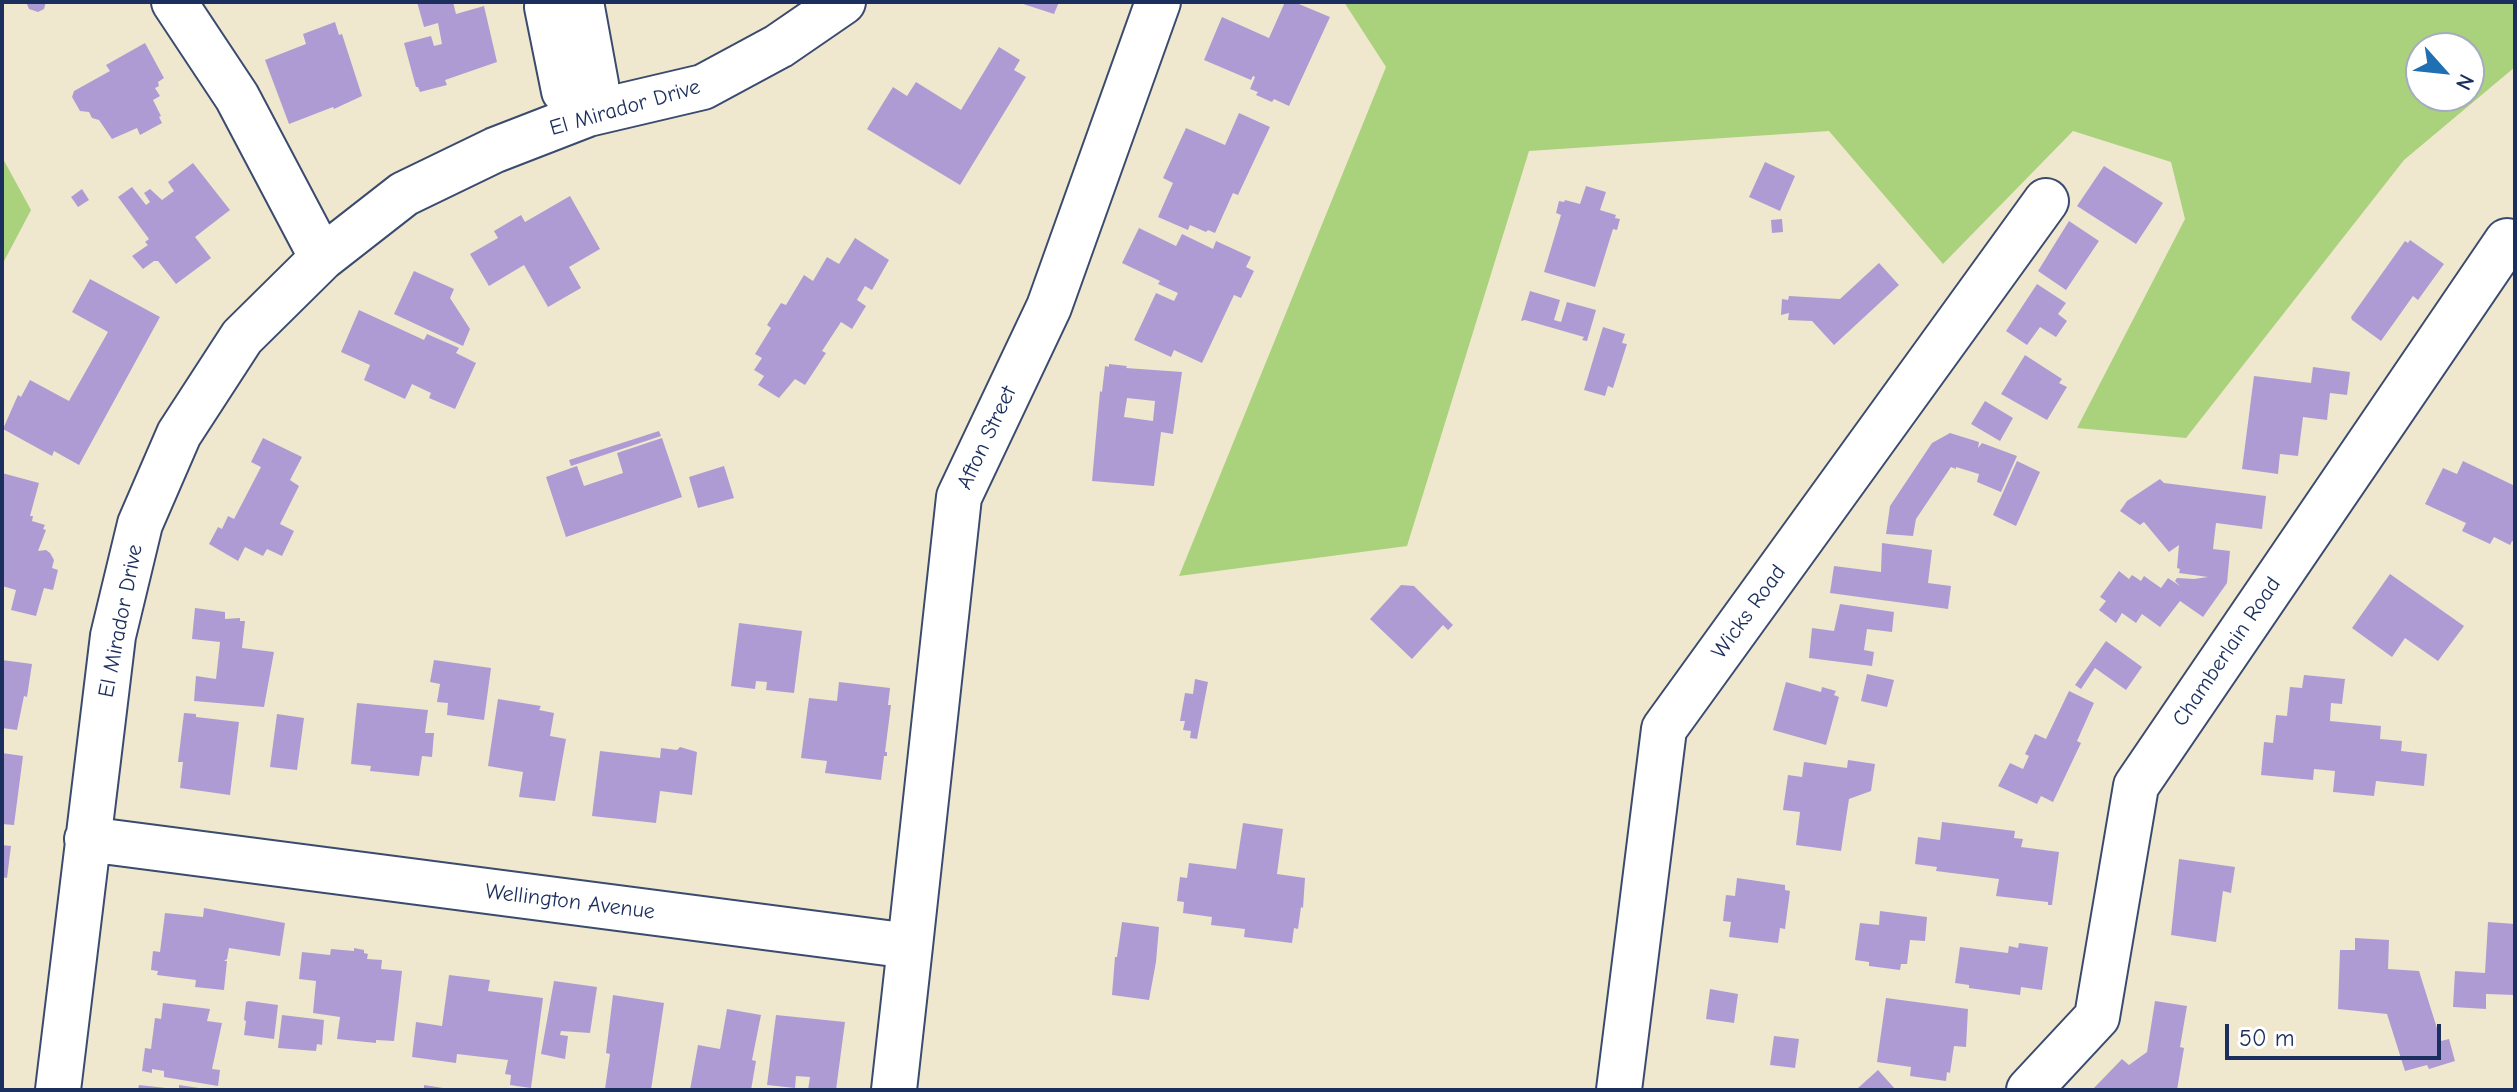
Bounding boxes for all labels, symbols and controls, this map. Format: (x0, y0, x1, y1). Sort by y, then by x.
north arrow (2405, 32, 2485, 112)
text: N (2450, 70, 2479, 94)
street label: El Mirador Drive (547, 74, 703, 142)
street label: Afton Street (952, 382, 1022, 494)
street label: El Mirador Drive (93, 542, 149, 700)
street label: Wicks Road (1706, 560, 1792, 664)
street label: Chamberlain Road (2167, 572, 2287, 732)
street label: Wellington Avenue (484, 878, 656, 926)
scale bar (2229, 1008, 2445, 1058)
text: 50 m (2239, 1024, 2295, 1052)

